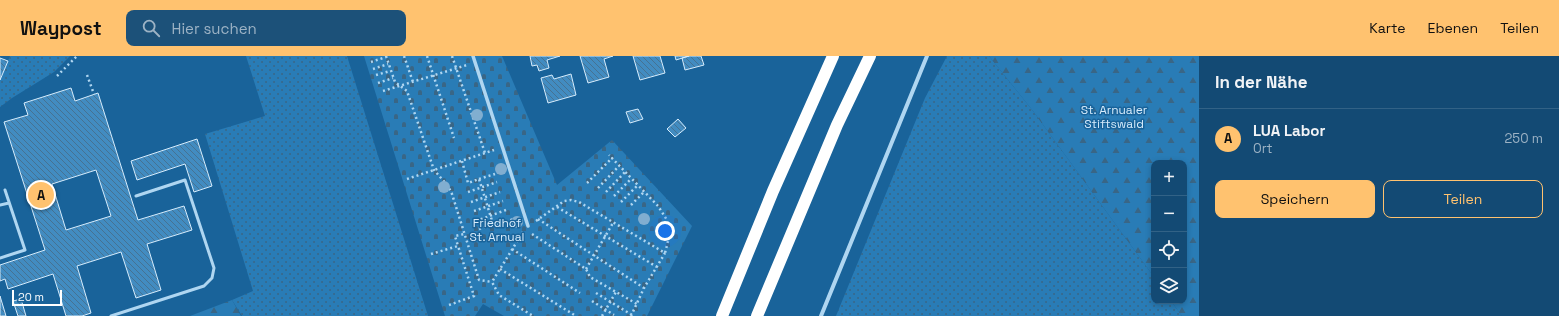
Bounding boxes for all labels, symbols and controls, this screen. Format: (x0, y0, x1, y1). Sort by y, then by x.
search box (126, 10, 406, 46)
text: Waypost (20, 16, 102, 41)
icon: search (140, 17, 162, 39)
text: Hier suchen (172, 19, 257, 38)
text: Karte (1369, 19, 1406, 37)
text: Ebenen (1428, 19, 1478, 37)
text: Teilen (1500, 19, 1539, 37)
text: In der Nähe (1215, 71, 1307, 93)
park label: St. Arnualer Stiftswald (1081, 102, 1148, 132)
text: LUA Labor (1253, 121, 1325, 140)
text: A (1224, 130, 1232, 147)
text: 250 m (1505, 130, 1543, 147)
text: Ort (1253, 140, 1273, 157)
map controls (1151, 160, 1187, 304)
button: + (1151, 160, 1187, 196)
pin: A (28, 180, 54, 210)
button: Speichern (1215, 180, 1375, 218)
button: Teilen (1383, 180, 1543, 218)
button: − (1151, 196, 1187, 232)
park label: Friedhof St. Arnual (470, 215, 524, 245)
your location (655, 221, 675, 241)
button: locate (1151, 232, 1187, 268)
button: layers (1151, 268, 1187, 304)
scale bar (12, 288, 62, 307)
text: 20 m (18, 290, 44, 304)

